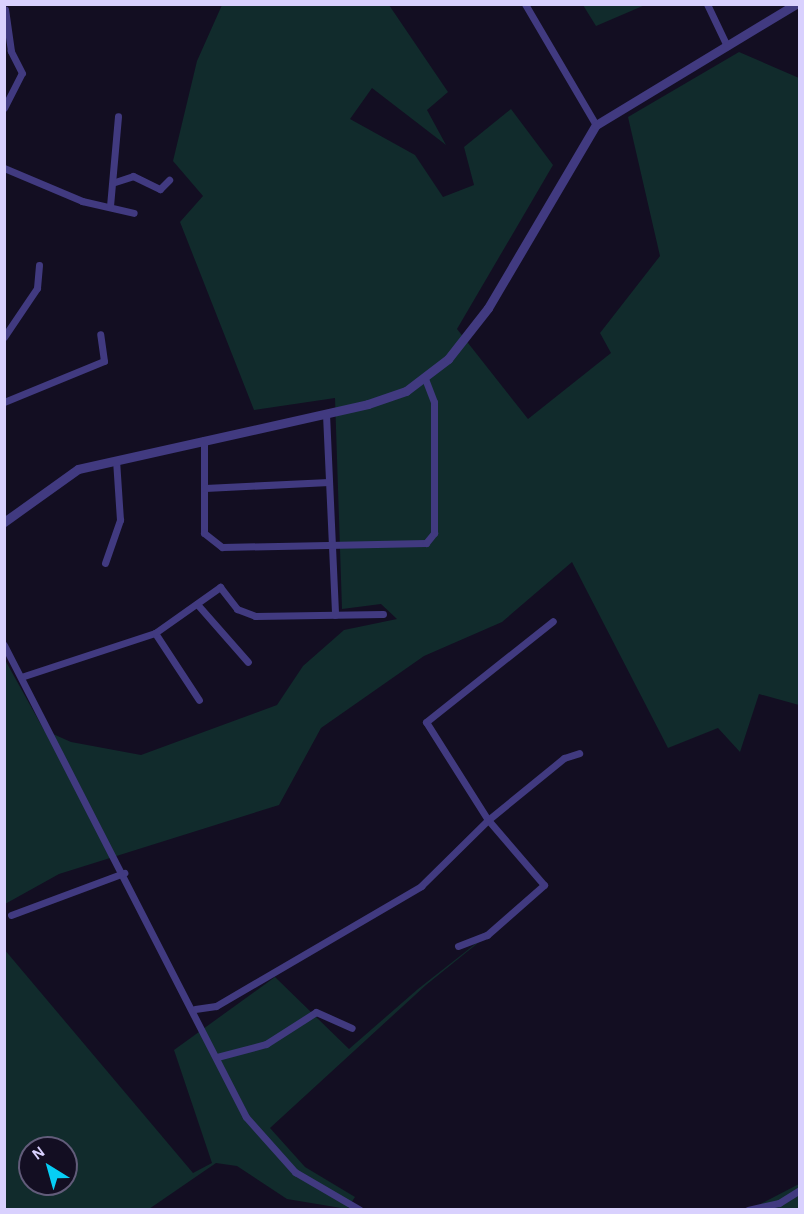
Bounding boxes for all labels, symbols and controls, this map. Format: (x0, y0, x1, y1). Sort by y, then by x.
north arrow (18, 1136, 78, 1196)
text: N (29, 1143, 48, 1163)

